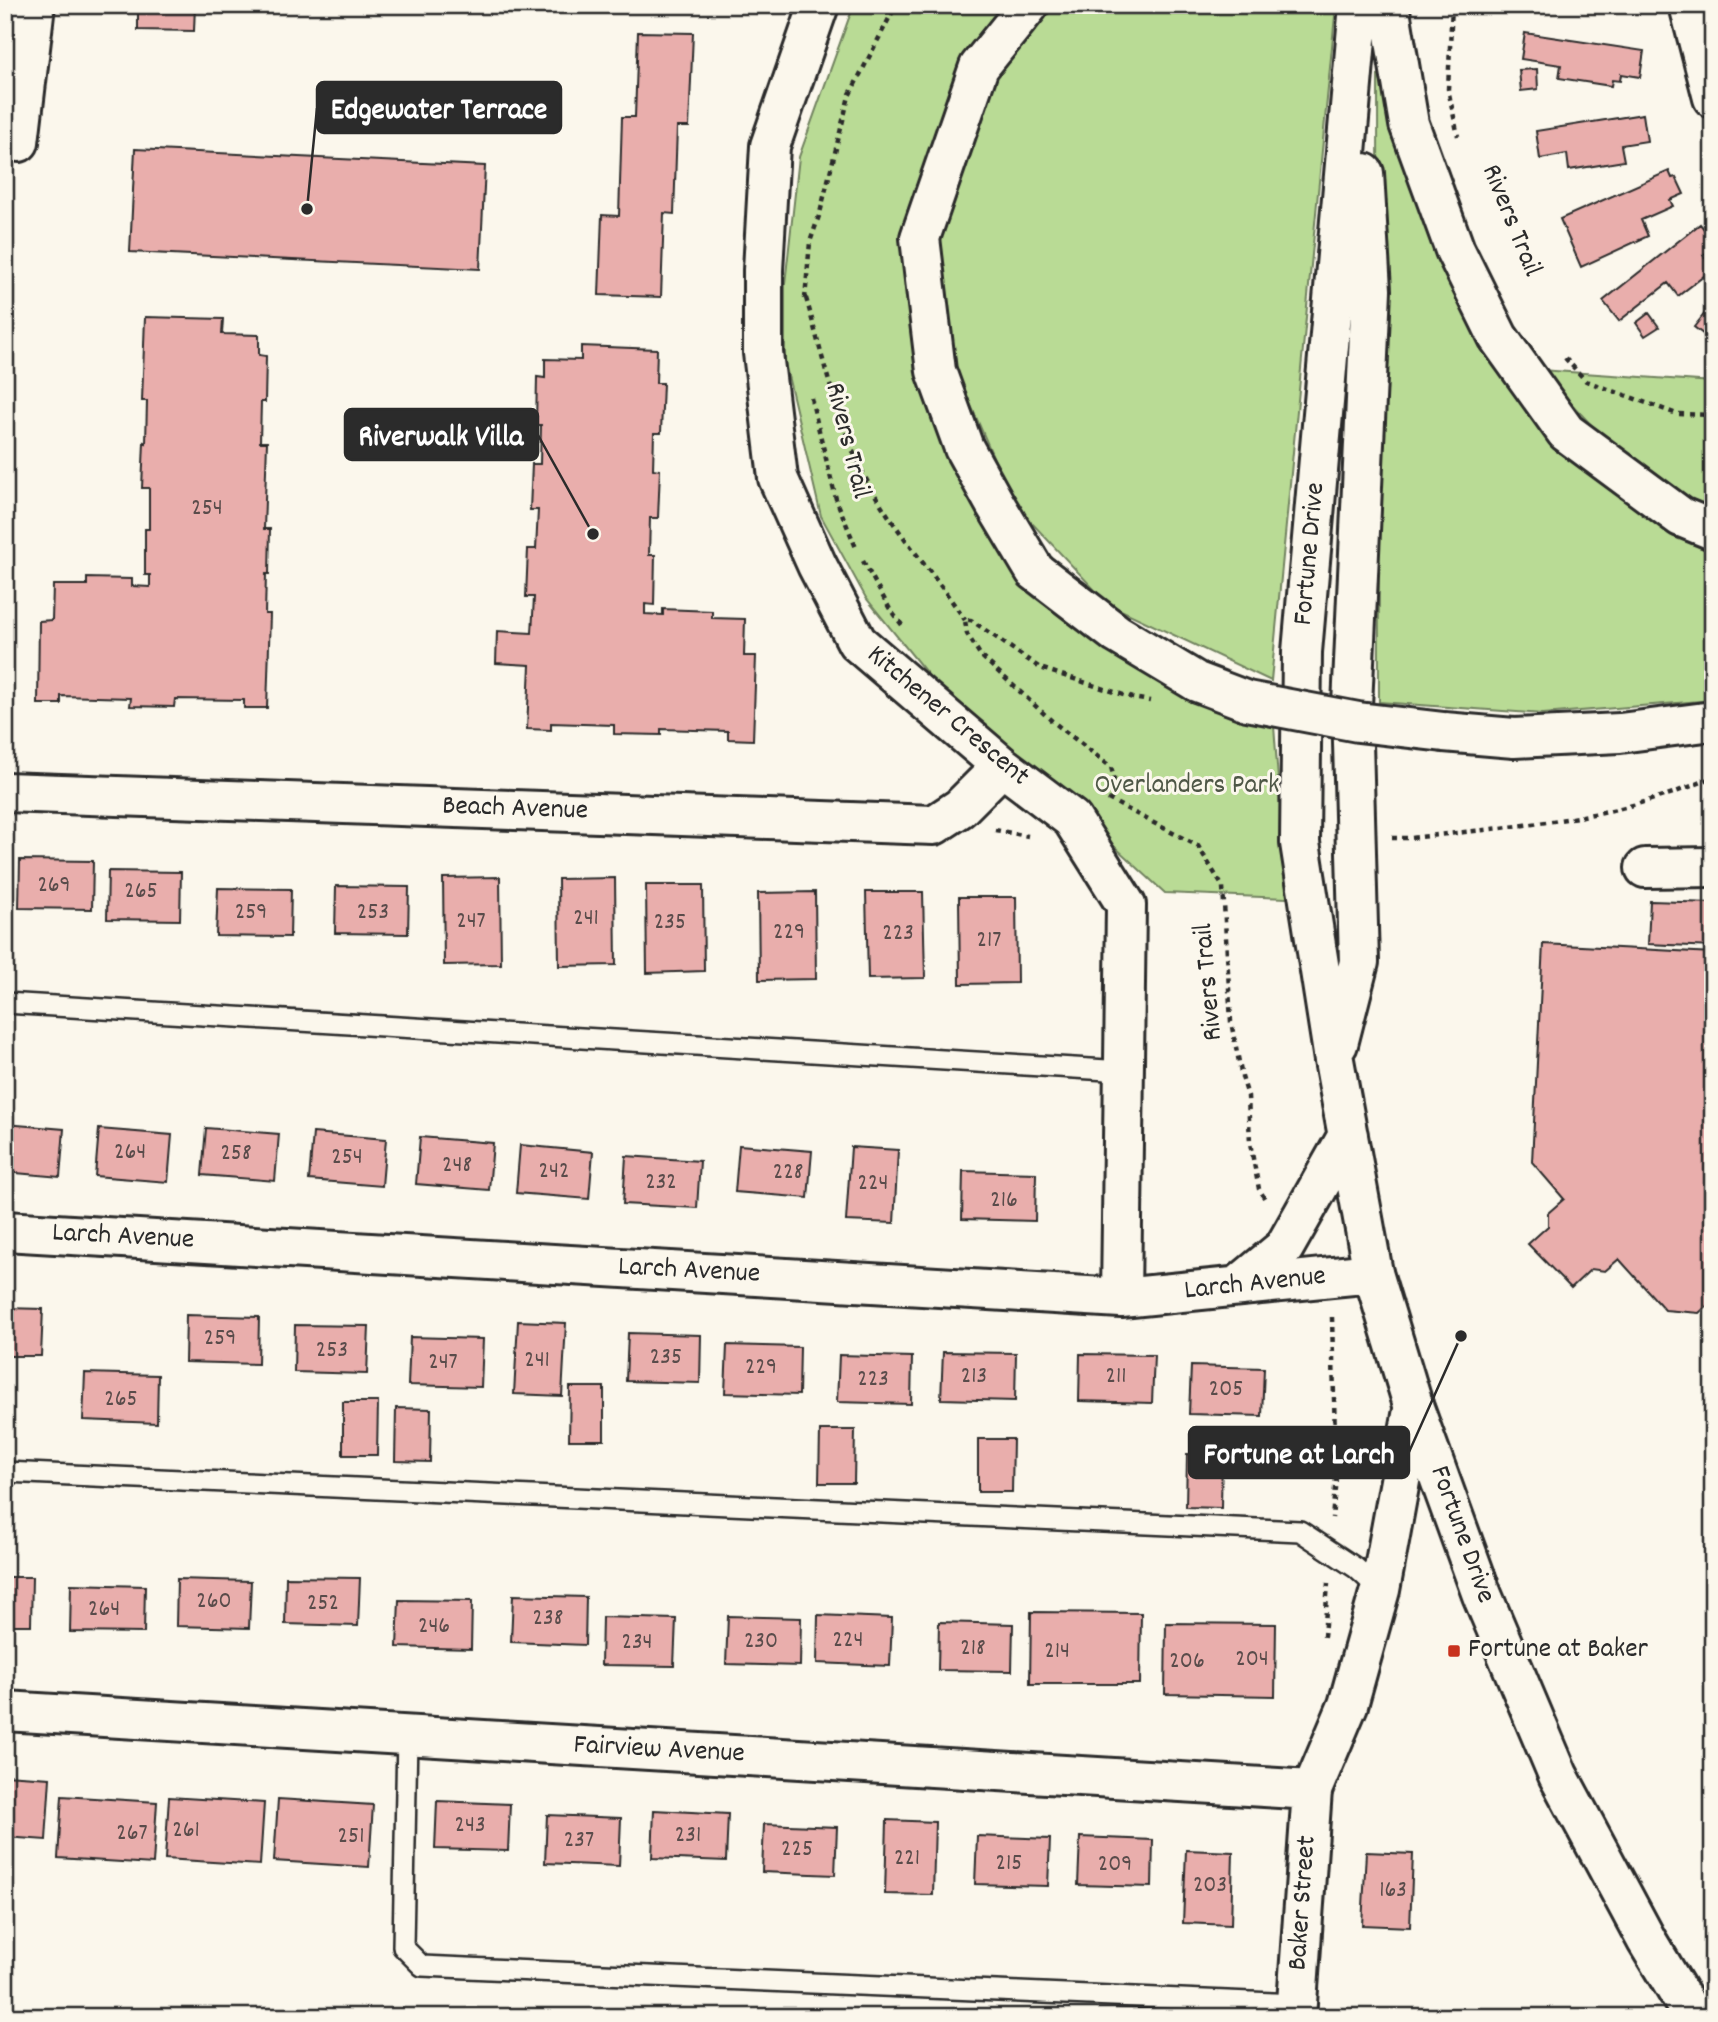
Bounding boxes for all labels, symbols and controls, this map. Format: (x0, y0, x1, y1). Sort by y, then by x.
callout: Edgewater Terrace (317, 82, 561, 133)
text: Edgewater Terrace (331, 91, 547, 134)
street label: Rivers Trail (1469, 159, 1551, 283)
street label: Rivers Trail (812, 379, 880, 503)
callout: Riverwalk Villa (345, 409, 538, 460)
text: Riverwalk Villa (359, 418, 524, 461)
street label: Fortune Drive (1285, 481, 1337, 627)
house number: 254 (191, 492, 223, 526)
street label: Kitchener Crescent (857, 637, 1037, 797)
park label: Overlanders Park (1095, 767, 1279, 807)
street label: Beach Avenue (441, 787, 589, 833)
house number: 269 (37, 869, 71, 903)
house number: 265 (124, 875, 158, 909)
house number: 259 (235, 896, 267, 930)
house number: 253 (357, 896, 389, 930)
house number: 241 (573, 902, 599, 936)
house number: 247 (456, 905, 486, 939)
house number: 235 (654, 906, 686, 940)
house number: 229 (773, 916, 805, 950)
house number: 223 (882, 917, 914, 951)
street label: Rivers Trail (1185, 921, 1235, 1042)
house number: 217 (977, 924, 1001, 958)
house number: 264 (114, 1136, 146, 1170)
house number: 258 (220, 1137, 252, 1171)
house number: 254 (331, 1141, 363, 1175)
house number: 248 (442, 1149, 472, 1183)
house number: 242 (539, 1155, 569, 1189)
house number: 228 (773, 1156, 803, 1190)
house number: 232 (645, 1166, 677, 1200)
house number: 224 (858, 1167, 888, 1201)
house number: 216 (990, 1184, 1018, 1218)
street label: Larch Avenue (51, 1214, 195, 1262)
street label: Larch Avenue (617, 1248, 761, 1296)
street label: Larch Avenue (1182, 1258, 1328, 1312)
house number: 259 (204, 1322, 236, 1356)
house number: 253 (316, 1334, 348, 1368)
house number: 235 (650, 1341, 682, 1375)
house number: 241 (524, 1344, 550, 1378)
house number: 247 (428, 1346, 458, 1380)
house number: 229 (745, 1351, 777, 1385)
house number: 213 (961, 1360, 987, 1394)
house number: 211 (1106, 1360, 1127, 1394)
house number: 223 (857, 1363, 889, 1397)
house number: 205 (1209, 1373, 1243, 1407)
house number: 265 (104, 1383, 138, 1417)
callout: Fortune at Larch (1189, 1427, 1409, 1478)
text: Fortune at Larch (1203, 1436, 1395, 1479)
street label: Fortune Drive (1418, 1461, 1504, 1609)
house number: 260 (196, 1585, 232, 1619)
house number: 252 (307, 1587, 339, 1621)
house number: 264 (88, 1593, 120, 1627)
house number: 238 (533, 1602, 563, 1636)
house number: 246 (418, 1610, 450, 1644)
house number: 224 (833, 1624, 863, 1658)
house number: 230 (744, 1625, 778, 1659)
house number: 234 (621, 1626, 653, 1660)
place label: Fortune at Baker (1468, 1631, 1648, 1671)
house number: 218 (960, 1632, 986, 1666)
house number: 214 (1044, 1635, 1070, 1669)
house number: 204 (1235, 1643, 1269, 1677)
marker: Fortune at Baker (1446, 1643, 1462, 1659)
house number: 206 (1169, 1645, 1205, 1679)
street label: Fairview Avenue (572, 1727, 746, 1775)
house number: 243 (454, 1809, 486, 1843)
house number: 261 (172, 1814, 200, 1848)
house number: 267 (116, 1817, 148, 1851)
house number: 231 (675, 1819, 701, 1853)
house number: 251 (338, 1820, 364, 1854)
house number: 237 (564, 1824, 594, 1858)
house number: 225 (781, 1833, 813, 1867)
street label: Baker Street (1279, 1834, 1329, 1972)
house number: 221 (894, 1842, 920, 1876)
house number: 215 (996, 1847, 1022, 1881)
house number: 209 (1098, 1848, 1132, 1882)
house number: 203 (1193, 1869, 1227, 1903)
house number: 163 (1379, 1874, 1407, 1908)

